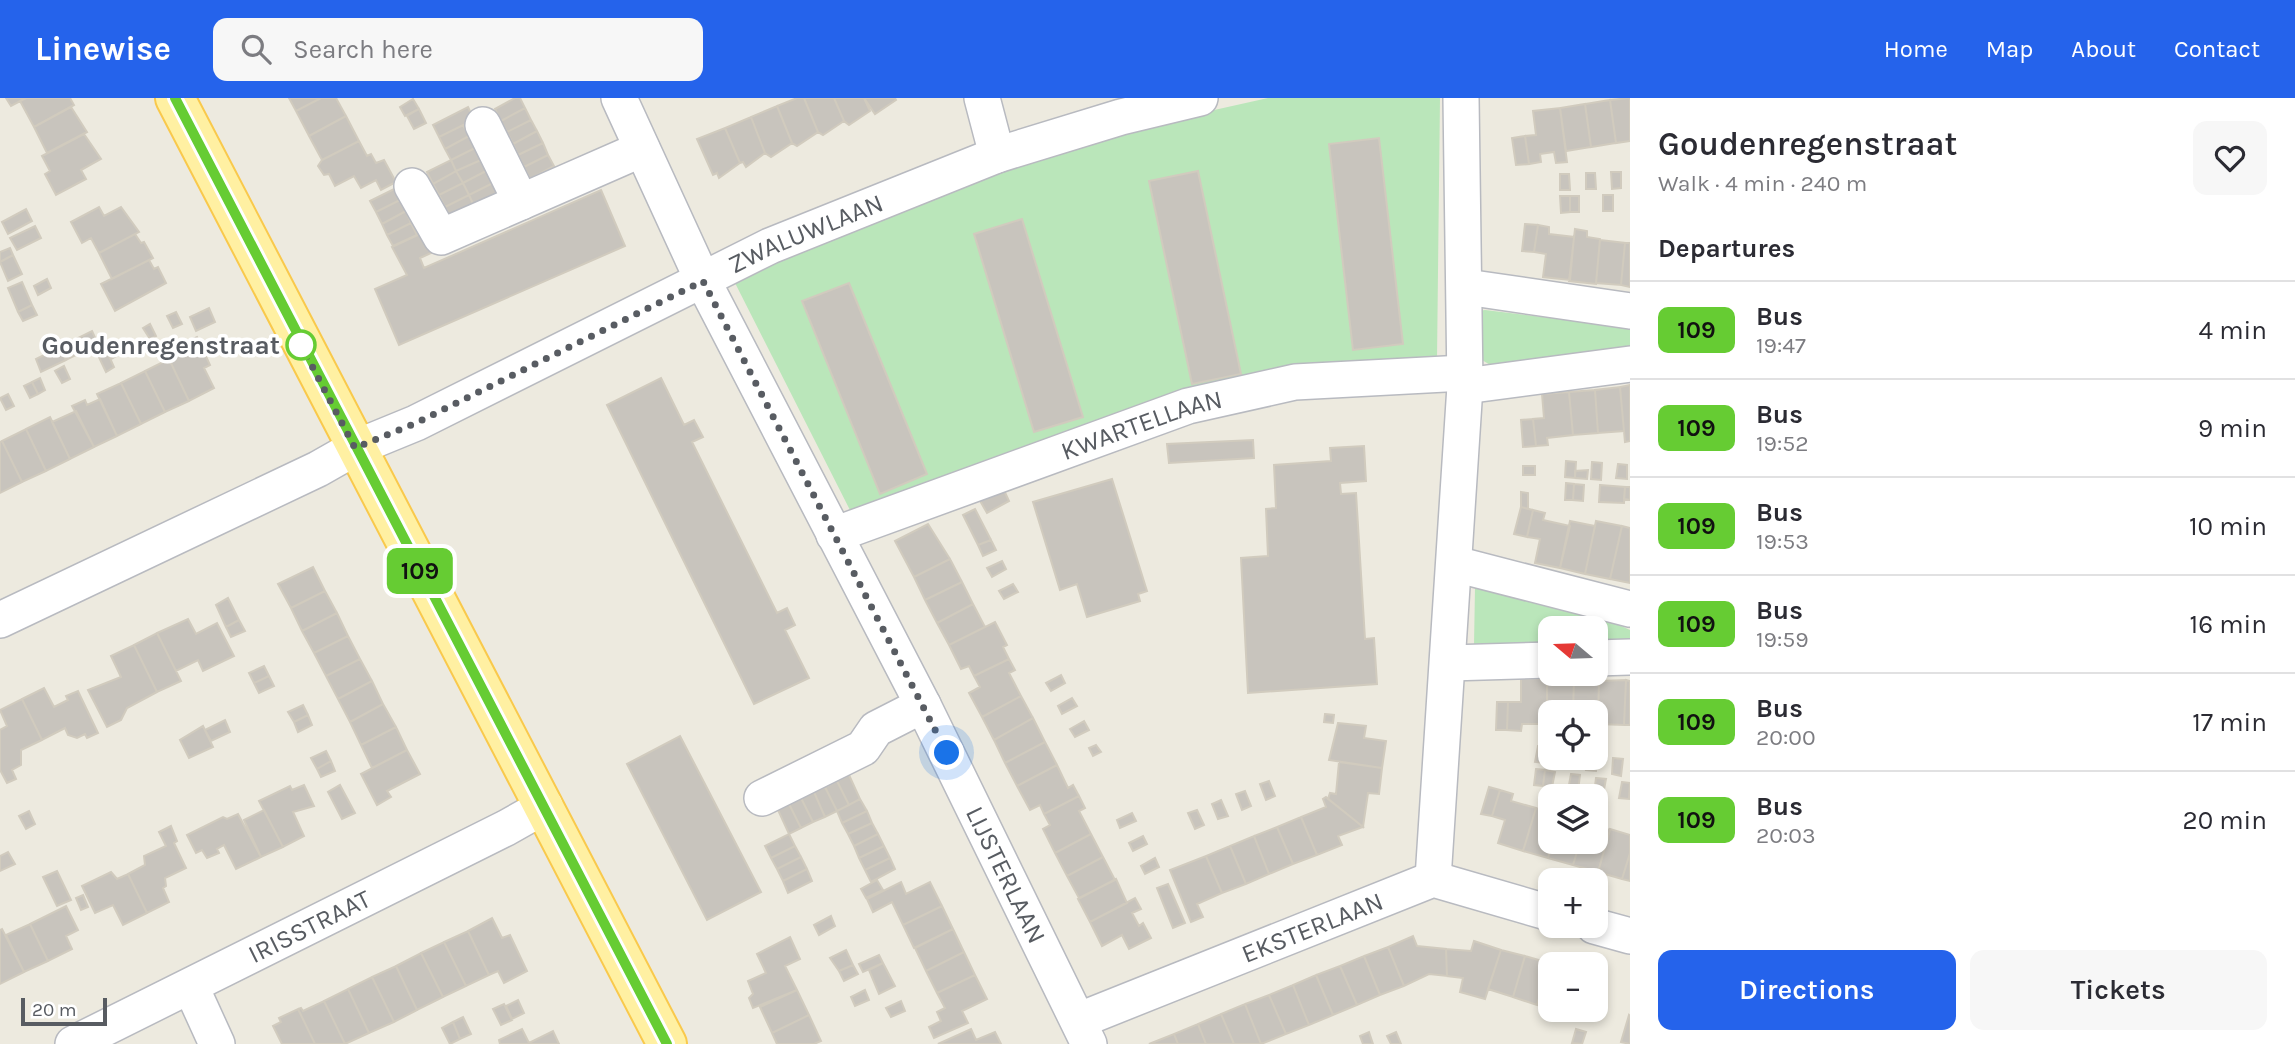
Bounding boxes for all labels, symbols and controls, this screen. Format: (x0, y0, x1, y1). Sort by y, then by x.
search box (213, 18, 703, 81)
text: Linewise (35, 30, 171, 68)
icon: search (237, 30, 275, 68)
text: Search here (293, 34, 433, 65)
text: Home (1884, 35, 1948, 63)
text: Map (1986, 35, 2033, 63)
text: About (2071, 35, 2136, 63)
text: Contact (2174, 35, 2260, 63)
button: heart (2193, 121, 2267, 195)
text: Goudenregenstraat (1658, 125, 1957, 163)
text: Walk · 4 min · 240 m (1658, 170, 1867, 197)
street label: ZWALUWLAAN (723, 187, 888, 280)
text: Departures (1658, 233, 1795, 264)
text: Bus (1756, 301, 1803, 332)
text: 4 min (2199, 315, 2267, 346)
text: 109 (1677, 316, 1716, 344)
place label: Goudenregenstraat (41, 330, 280, 361)
marker: Goudenregenstraat (286, 330, 316, 360)
text: 19:47 (1756, 332, 1806, 359)
street label: KWARTELLAAN (1057, 384, 1225, 467)
text: Bus (1756, 399, 1803, 430)
text: 9 min (2198, 413, 2267, 444)
text: 109 (1677, 414, 1716, 442)
text: 19:52 (1756, 430, 1809, 457)
text: Bus (1756, 497, 1803, 528)
text: 10 min (2189, 511, 2267, 542)
text: 109 (1677, 512, 1716, 540)
text: 19:53 (1756, 528, 1809, 555)
line badge: 109 (380, 548, 460, 594)
text: 109 (401, 557, 439, 585)
text: Bus (1756, 595, 1803, 626)
text: 16 min (2190, 609, 2267, 640)
text: 109 (1677, 610, 1716, 638)
north arrow (1538, 616, 1608, 686)
map controls (1538, 616, 1608, 1022)
text: 19:59 (1756, 626, 1809, 653)
text: Bus (1756, 693, 1803, 724)
button: locate (1538, 700, 1608, 770)
text: 17 min (2192, 707, 2267, 738)
text: 109 (1677, 708, 1716, 736)
text: 20:00 (1756, 724, 1816, 751)
your location (929, 735, 964, 770)
button: layers (1538, 784, 1608, 854)
text: Bus (1756, 791, 1803, 822)
street label: LIJSTERLAAN (959, 801, 1052, 949)
text: 20 min (2183, 805, 2267, 836)
text: 109 (1677, 806, 1716, 834)
text: 20:03 (1756, 822, 1816, 849)
button: + (1538, 868, 1608, 938)
street label: IRISSTRAAT (243, 883, 376, 970)
street label: EKSTERLAAN (1237, 886, 1388, 970)
button: Directions (1658, 950, 1956, 1030)
button: Tickets (1970, 950, 2267, 1030)
button: − (1538, 952, 1608, 1022)
scale bar (21, 995, 107, 1027)
text: 20 m (32, 999, 77, 1021)

